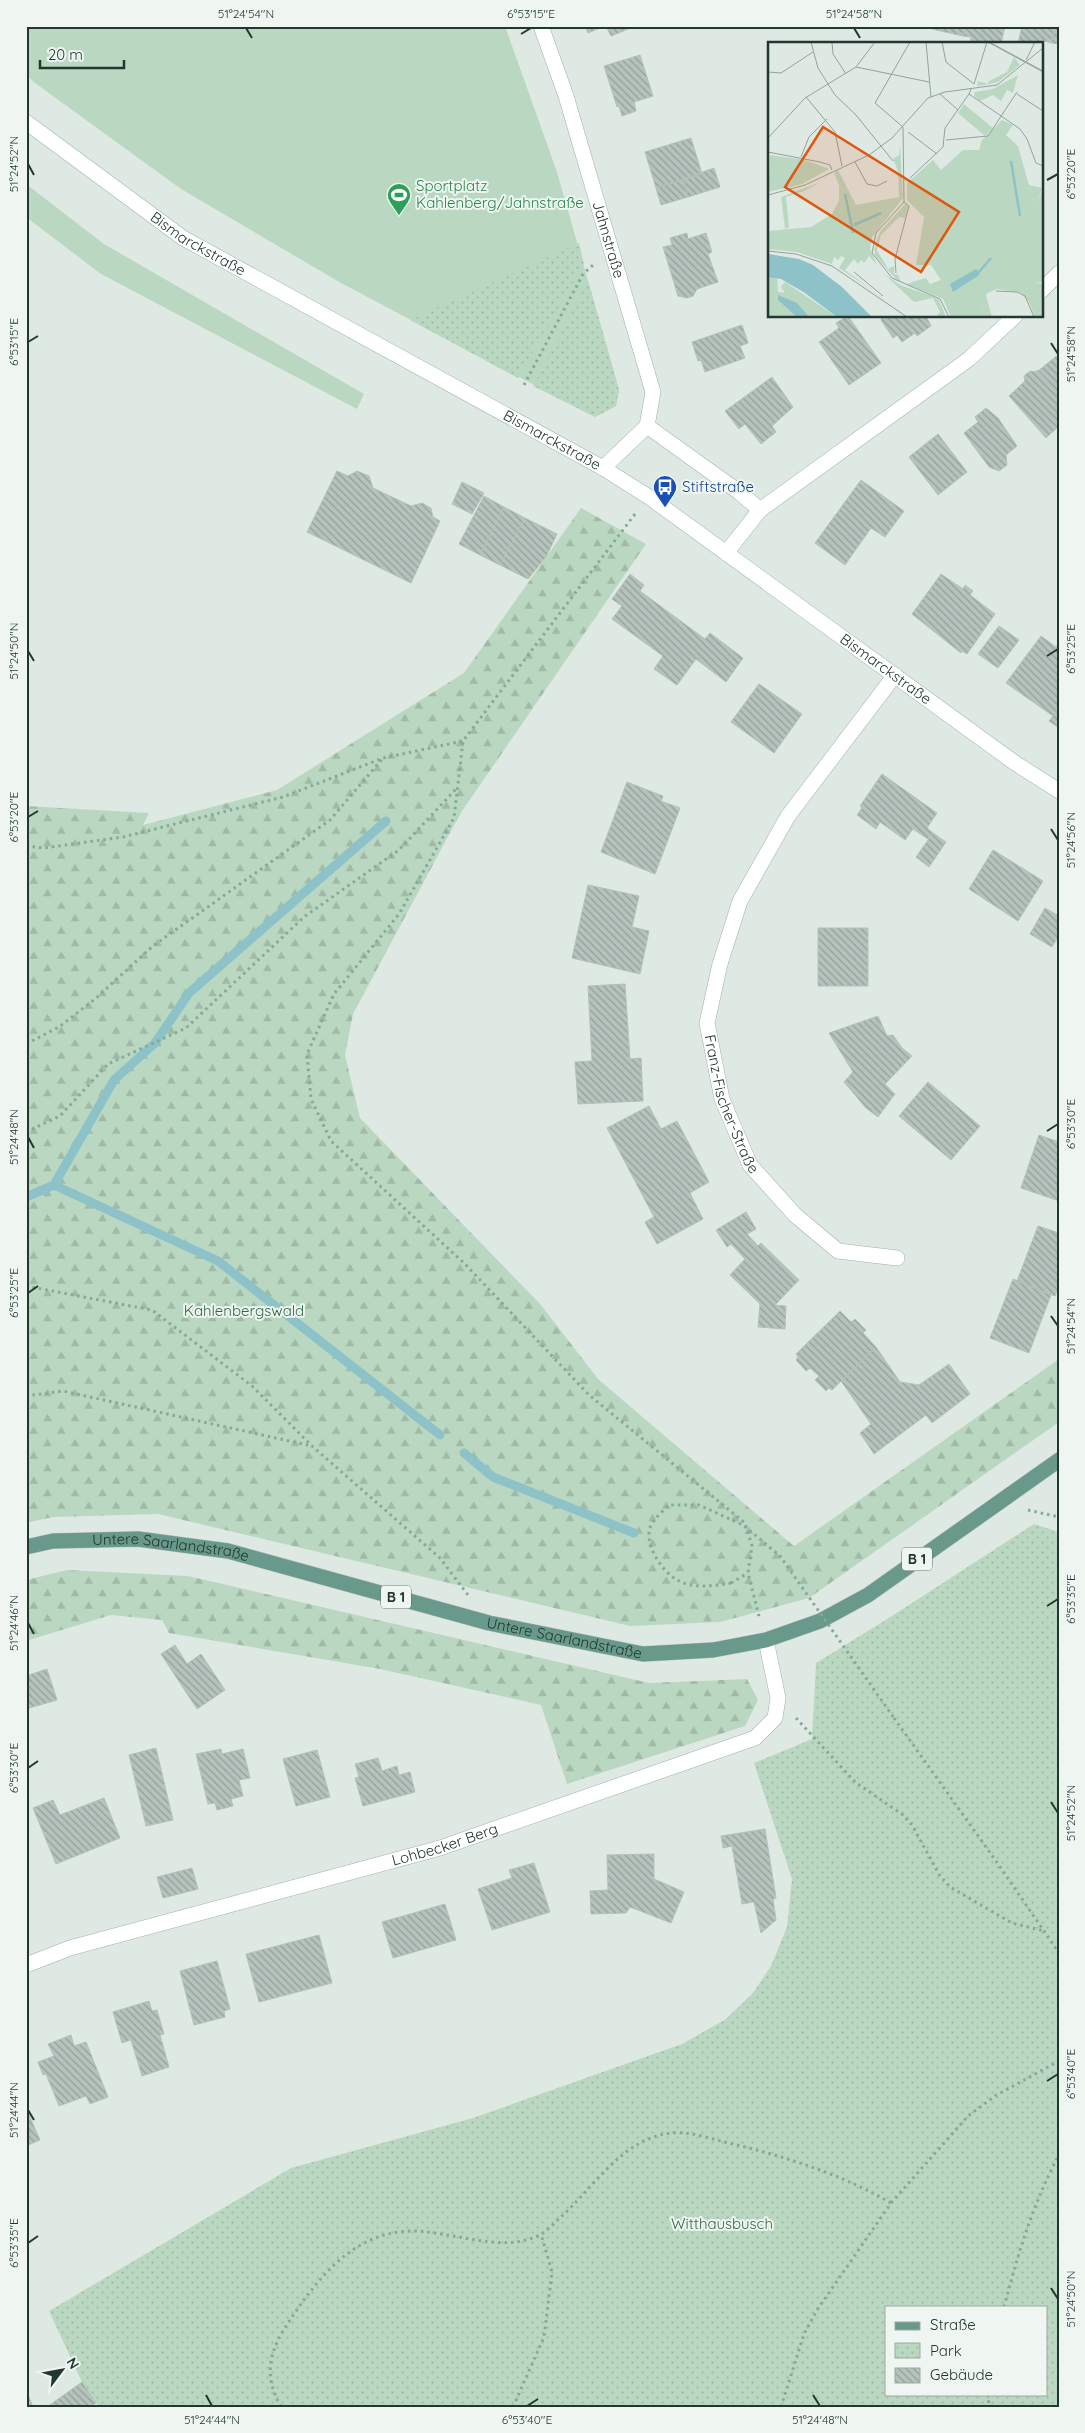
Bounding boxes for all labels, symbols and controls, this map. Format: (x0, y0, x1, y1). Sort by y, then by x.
text: 51°24'54"N (218, 6, 274, 21)
text: 6°53'15"E (507, 6, 555, 21)
text: 51°24'58"N (826, 6, 882, 21)
scale bar (40, 38, 124, 70)
inset map (768, 42, 1042, 318)
text: 20 m (48, 45, 83, 64)
text: 51°24'52"N (6, 136, 21, 192)
text: 6°53'20"E (1063, 148, 1078, 199)
place label: Sportplatz Kahlenberg/Jahnstraße (416, 176, 584, 212)
sports icon: Sportplatz Kahlenberg/Jahnstraße (386, 182, 412, 216)
street label: Jahnstraße (588, 199, 629, 280)
street label: Bismarckstraße (147, 207, 249, 280)
text: 6°53'15"E (6, 318, 21, 366)
text: 51°24'58"N (1063, 326, 1078, 382)
street label: Bismarckstraße (500, 405, 604, 474)
bus stop icon: Stiftstraße (652, 474, 678, 508)
place label: Stiftstraße (682, 477, 754, 496)
text: 51°24'50"N (6, 622, 21, 680)
text: 6°53'25"E (1063, 624, 1078, 674)
street label: Bismarckstraße (837, 629, 935, 708)
text: 6°53'20"E (6, 791, 21, 842)
text: 51°24'56"N (1063, 812, 1078, 868)
street label: Franz-Fischer-Straße (700, 1033, 763, 1177)
text: 6°53'30"E (1063, 1099, 1078, 1149)
text: 51°24'48"N (6, 1109, 21, 1165)
text: 6°53'25"E (6, 1268, 21, 1318)
text: 51°24'54"N (1063, 1298, 1078, 1354)
park label: Kahlenbergswald (184, 1301, 304, 1320)
street label: Untere Saarlandstraße (92, 1529, 252, 1565)
road number: B 1 (902, 1548, 932, 1570)
text: 6°53'35"E (1063, 1574, 1078, 1624)
road number: B 1 (381, 1585, 411, 1608)
text: 51°24'46"N (6, 1595, 21, 1651)
street label: Untere Saarlandstraße (485, 1613, 644, 1663)
text: 6°53'30"E (6, 1743, 21, 1793)
text: 51°24'52"N (1063, 1785, 1078, 1841)
street label: Lohbecker Berg (390, 1819, 500, 1870)
text: 6°53'40"E (1063, 2049, 1078, 2099)
text: 51°24'44"N (6, 2082, 21, 2138)
park label: Witthausbusch (671, 2214, 773, 2233)
text: 6°53'35"E (6, 2218, 21, 2268)
text: 51°24'50"N (1063, 2270, 1078, 2328)
legend (885, 2306, 1048, 2396)
text: Straße (930, 2315, 976, 2334)
text: Park (930, 2341, 962, 2360)
north arrow (38, 2346, 88, 2396)
text: N (63, 2354, 83, 2372)
text: Gebäude (930, 2365, 993, 2384)
text: 51°24'44"N (184, 2412, 240, 2427)
text: 6°53'40"E (502, 2412, 552, 2427)
text: 51°24'48"N (792, 2412, 848, 2427)

